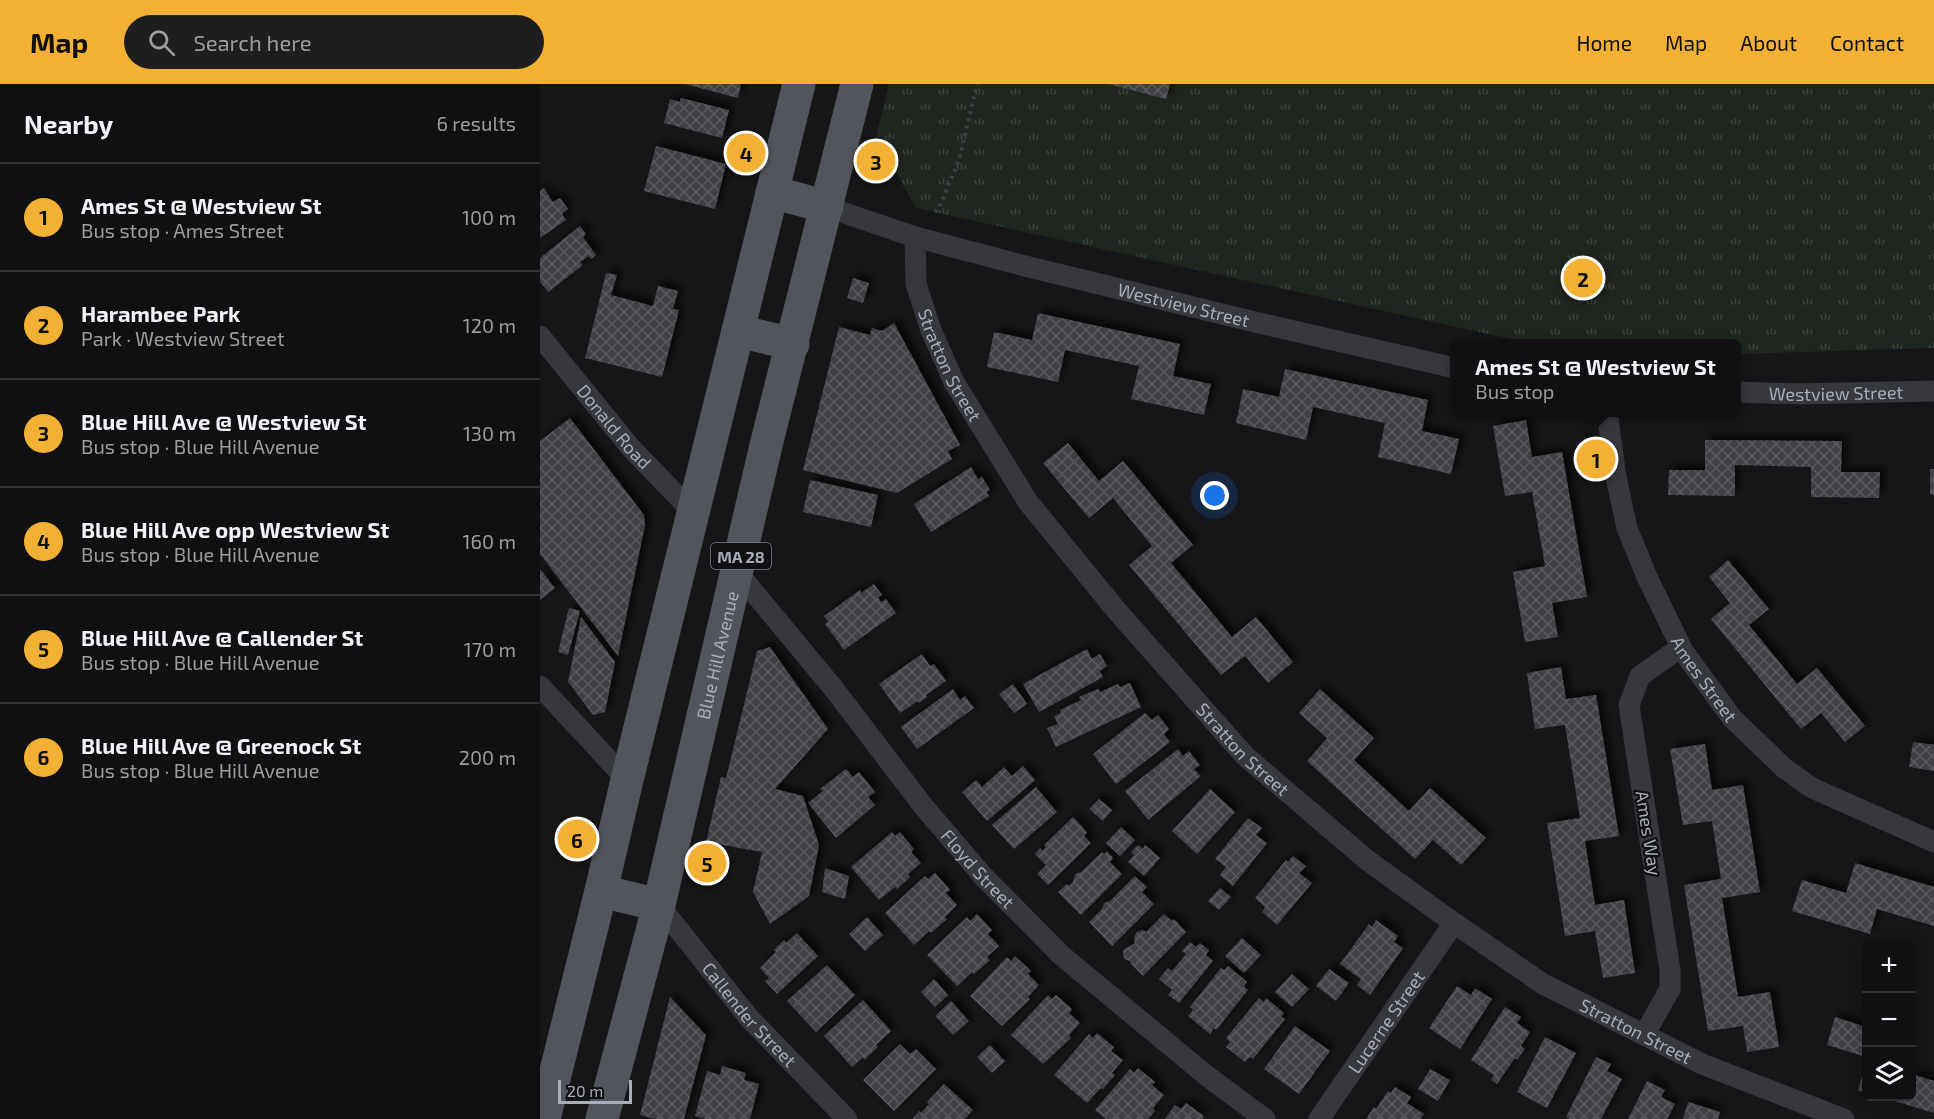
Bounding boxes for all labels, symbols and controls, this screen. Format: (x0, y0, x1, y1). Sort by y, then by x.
search box (124, 15, 544, 69)
text: Map (30, 25, 88, 59)
icon: search (145, 26, 178, 59)
text: Search here (193, 29, 312, 55)
text: Home (1576, 30, 1632, 55)
text: Map (1665, 30, 1707, 55)
text: About (1740, 30, 1797, 55)
text: Contact (1830, 30, 1904, 55)
text: Nearby (24, 108, 113, 139)
text: 6 results (436, 111, 516, 135)
pin: 4 (726, 130, 766, 176)
pin: 3 (856, 138, 896, 184)
text: Ames St @ Westview St (81, 192, 322, 218)
text: 1 (39, 205, 48, 229)
text: 100 m (462, 205, 516, 229)
text: Bus stop · Ames Street (81, 218, 284, 242)
pin: 2 (1564, 256, 1602, 300)
street label: Westview Street (1116, 278, 1252, 331)
text: Harambee Park (81, 300, 240, 326)
street label: Stratton Street (914, 306, 987, 425)
text: 2 (38, 313, 49, 337)
text: 120 m (463, 313, 516, 337)
text: Park · Westview Street (81, 326, 285, 350)
popup (1450, 339, 1741, 417)
text: Ames St @ Westview St (1475, 353, 1716, 379)
text: Bus stop (1475, 379, 1554, 403)
street label: Donald Road (573, 380, 656, 473)
street label: Westview Street (1768, 381, 1904, 405)
text: Blue Hill Ave @ Westview St (81, 408, 367, 434)
text: 3 (38, 421, 49, 445)
text: 130 m (463, 421, 516, 445)
text: Bus stop · Blue Hill Avenue (81, 434, 319, 458)
pin: 1 (1576, 436, 1616, 482)
your location (1200, 481, 1229, 510)
text: Blue Hill Ave opp Westview St (81, 516, 389, 542)
text: 4 (37, 529, 50, 553)
text: 160 m (463, 529, 516, 553)
text: Bus stop · Blue Hill Avenue (81, 542, 319, 566)
road number: MA 28 (711, 543, 771, 569)
street label: Blue Hill Avenue (692, 589, 743, 722)
text: Blue Hill Ave @ Callender St (81, 624, 363, 650)
street label: Ames Street (1667, 633, 1742, 726)
text: 5 (38, 637, 49, 661)
text: 170 m (464, 637, 516, 661)
text: Bus stop · Blue Hill Avenue (81, 650, 319, 674)
street label: Stratton Street (1192, 698, 1294, 800)
text: Blue Hill Ave @ Greenock St (81, 732, 361, 758)
text: 6 (38, 745, 49, 769)
text: 200 m (459, 745, 516, 769)
text: Bus stop · Blue Hill Avenue (81, 758, 319, 782)
street label: Ames Way (1631, 789, 1667, 878)
pin: 6 (558, 816, 597, 861)
street label: Floyd Street (937, 825, 1020, 913)
pin: 5 (688, 840, 726, 886)
map controls (1862, 939, 1916, 1101)
button: + (1862, 939, 1916, 993)
street label: Callender Street (698, 958, 801, 1071)
street label: Lucerne Street (1343, 966, 1429, 1077)
street label: Stratton Street (1576, 993, 1696, 1068)
button: − (1862, 993, 1916, 1047)
button: layers (1862, 1047, 1916, 1101)
scale bar (558, 1077, 632, 1104)
text: 20 m (567, 1081, 603, 1100)

